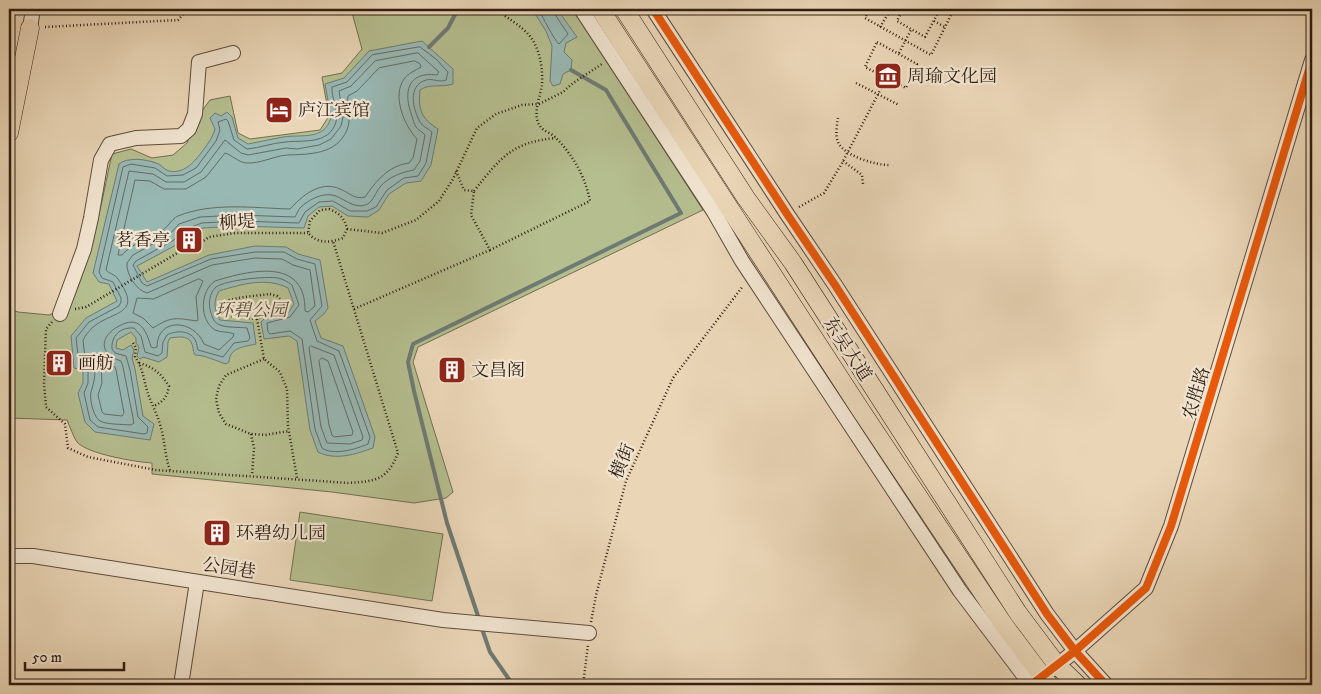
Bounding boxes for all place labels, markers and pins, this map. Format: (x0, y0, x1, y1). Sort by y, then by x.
museum icon: 周瑜文化园 (873, 61, 903, 91)
place label: 周瑜文化园 (907, 66, 997, 88)
hotel icon: 庐江宾馆 (264, 95, 294, 125)
place label: 庐江宾馆 (298, 100, 370, 122)
building icon: 茗香亭 (174, 225, 204, 255)
place label: 茗香亭 (116, 230, 170, 252)
building icon: 画舫 (44, 348, 74, 378)
place label: 画舫 (78, 353, 114, 375)
building icon: 文昌阁 (437, 355, 467, 385)
place label: 文昌阁 (471, 360, 525, 382)
building icon: 环碧幼儿园 (202, 518, 232, 548)
place label: 环碧幼儿园 (236, 523, 326, 545)

